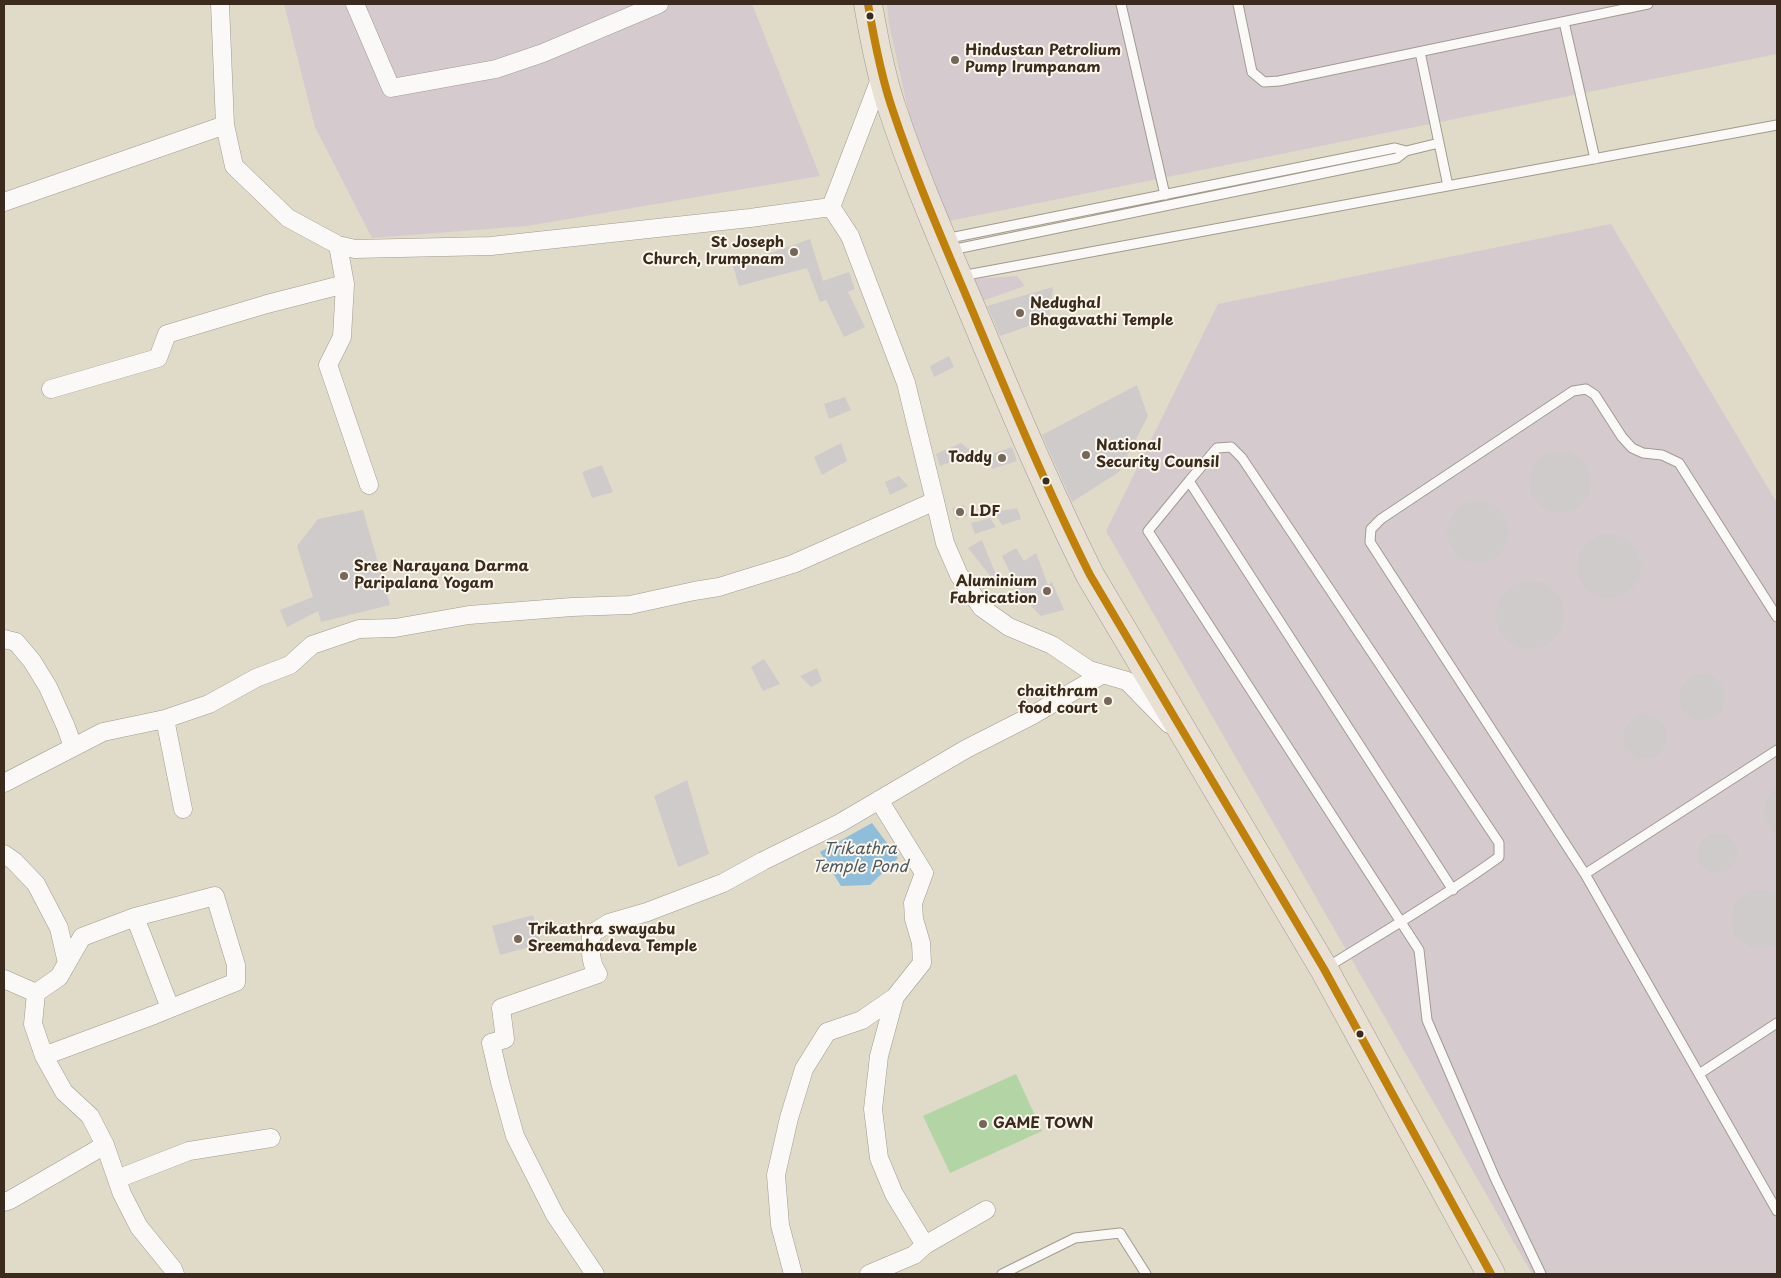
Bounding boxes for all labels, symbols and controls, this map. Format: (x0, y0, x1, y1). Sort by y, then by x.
unlabelled marker (865, 11, 875, 21)
place label: Hindustan Petrolium Pump Irumpanam (965, 42, 1121, 77)
marker: Hindustan Petrolium Pump Irumpanam (949, 54, 961, 66)
place label: St Joseph Church, Irumpnam (643, 234, 784, 269)
marker: St Joseph Church, Irumpnam (788, 246, 800, 258)
place label: Nedughal Bhagavathi Temple (1030, 295, 1173, 330)
marker: Nedughal Bhagavathi Temple (1014, 307, 1026, 319)
place label: National Security Counsil (1096, 437, 1219, 472)
place label: Toddy (948, 449, 992, 467)
marker: National Security Counsil (1080, 449, 1092, 461)
marker: Toddy (996, 452, 1008, 464)
unlabelled marker (1041, 476, 1051, 486)
place label: LDF (970, 503, 1000, 521)
marker: LDF (954, 506, 966, 518)
place label: Sree Narayana Darma Paripalana Yogam (354, 558, 529, 593)
marker: Sree Narayana Darma Paripalana Yogam (338, 570, 350, 582)
place label: Aluminium Fabrication (949, 573, 1037, 608)
marker: Aluminium Fabrication (1041, 585, 1053, 597)
place label: chaithram food court (1017, 683, 1098, 718)
marker: chaithram food court (1102, 695, 1114, 707)
water label: Trikathra Temple Pond (812, 840, 908, 878)
place label: Trikathra swayabu Sreemahadeva Temple (528, 921, 697, 956)
marker: Trikathra swayabu Sreemahadeva Temple (512, 933, 524, 945)
unlabelled marker (1355, 1029, 1365, 1039)
place label: GAME TOWN (993, 1115, 1093, 1133)
marker: GAME TOWN (977, 1118, 989, 1130)

